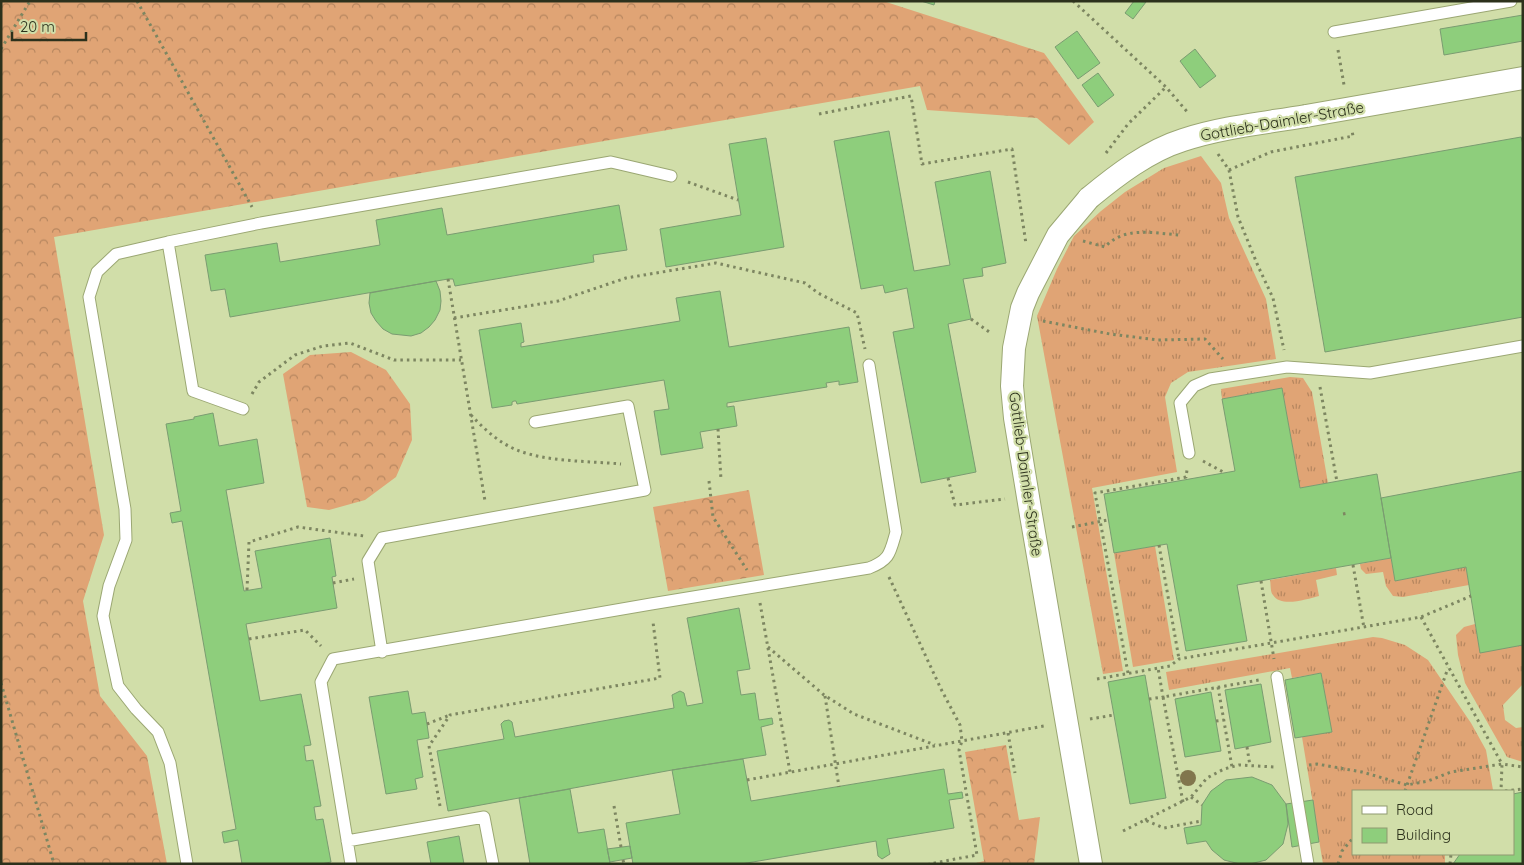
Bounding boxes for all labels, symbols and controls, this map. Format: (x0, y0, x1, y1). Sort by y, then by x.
scale bar (12, 10, 86, 42)
text: 20 m (20, 17, 55, 36)
street label: Gottlieb-Daimler-Straße (1199, 97, 1365, 145)
street label: Gottlieb-Daimler-Straße (1005, 391, 1047, 557)
legend (1352, 790, 1514, 855)
text: Road (1396, 800, 1433, 819)
text: Building (1396, 825, 1451, 844)

